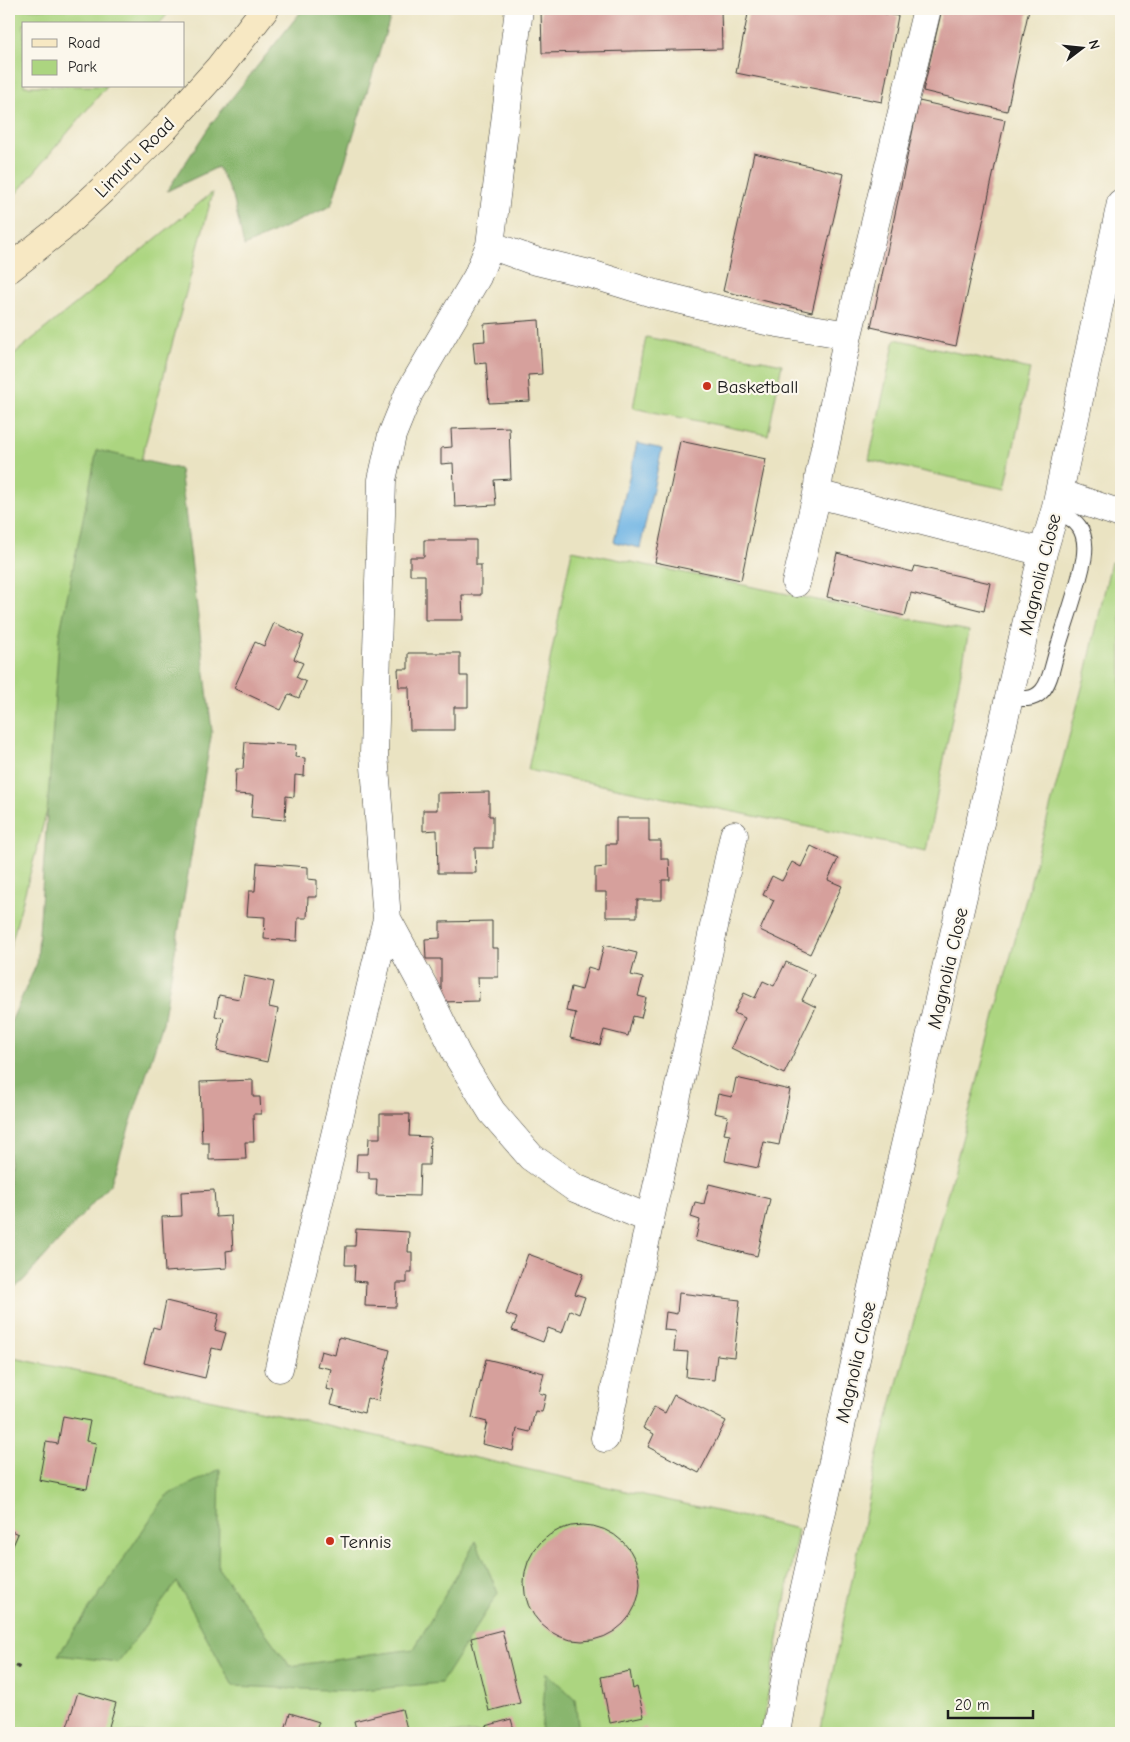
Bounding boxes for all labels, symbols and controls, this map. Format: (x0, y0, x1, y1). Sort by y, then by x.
legend (22, 22, 185, 88)
north arrow (1058, 22, 1108, 72)
text: Road (68, 34, 100, 52)
text: N (1085, 38, 1103, 51)
text: Park (68, 58, 97, 76)
street label: Limuru Road (90, 113, 179, 202)
place label: Basketball (717, 376, 799, 398)
marker: Basketball (701, 380, 713, 392)
street label: Magnolia Close (1014, 511, 1066, 637)
street label: Magnolia Close (923, 905, 973, 1031)
street label: Magnolia Close (831, 1299, 881, 1425)
place label: Tennis (340, 1531, 391, 1553)
marker: Tennis (324, 1535, 336, 1547)
scale bar (948, 1687, 1032, 1719)
text: 20 m (955, 1696, 989, 1714)

